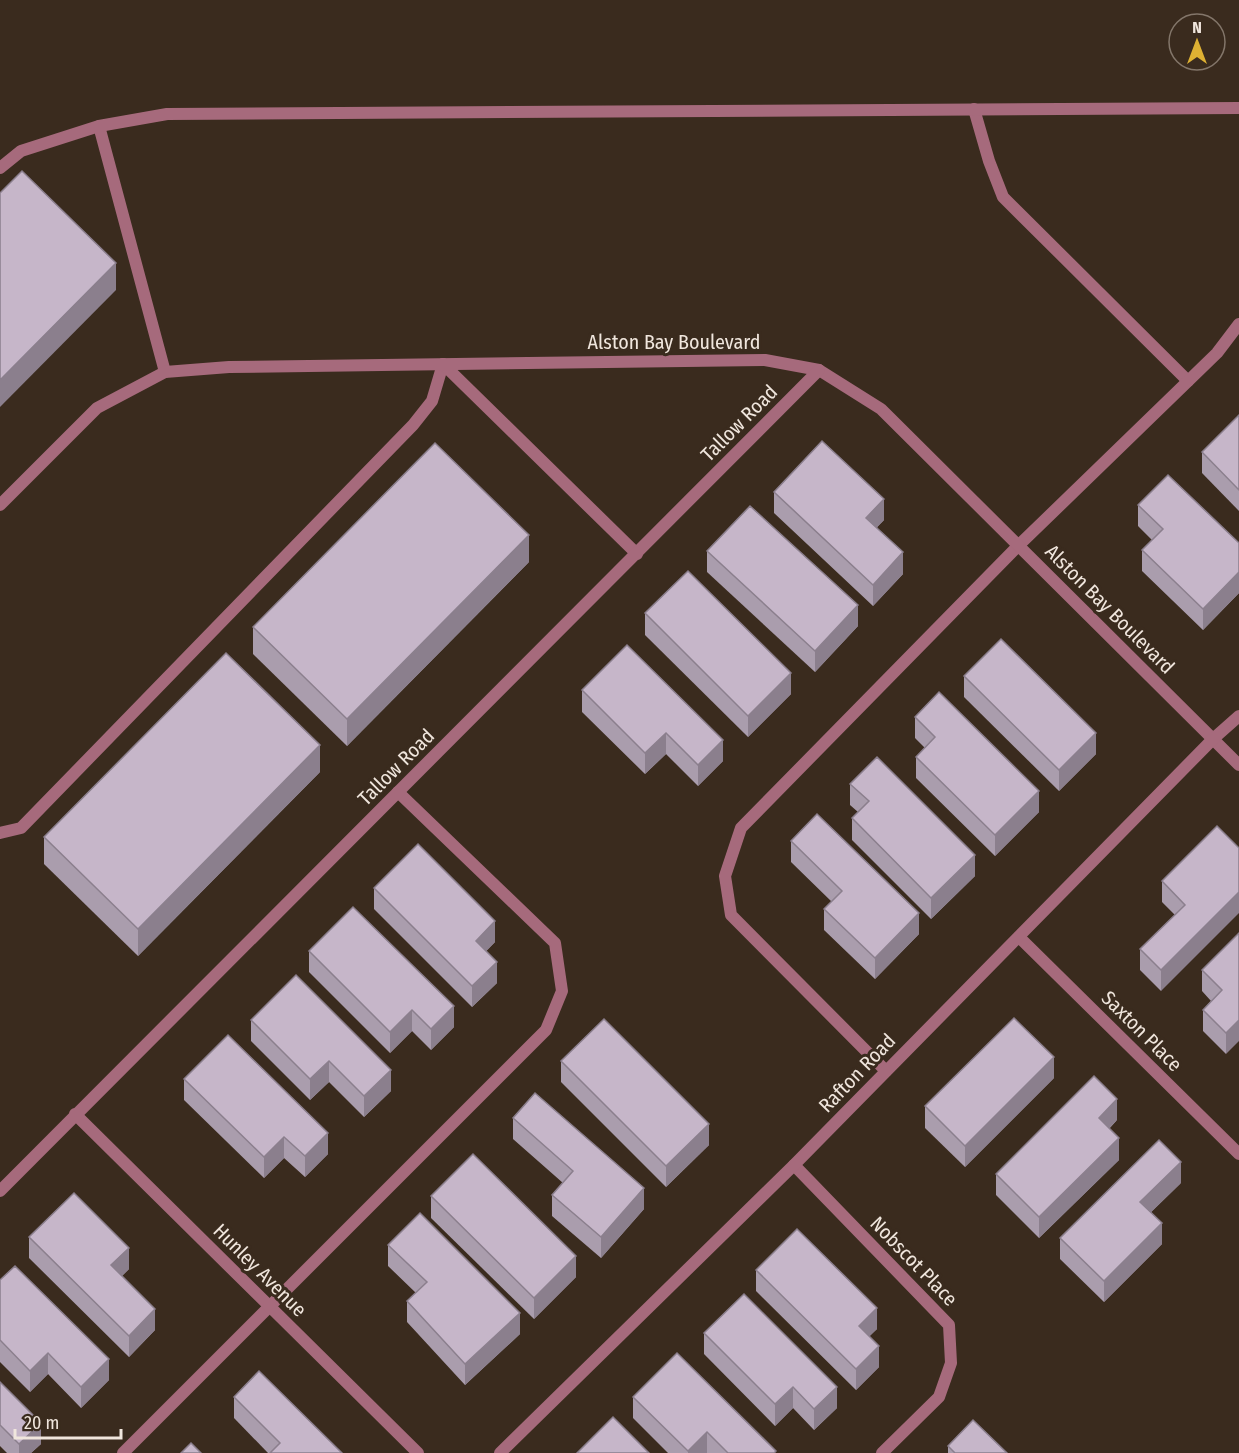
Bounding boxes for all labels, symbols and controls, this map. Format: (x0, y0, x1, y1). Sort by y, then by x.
north arrow (1167, 12, 1227, 72)
text: N (1192, 18, 1202, 37)
street label: Alston Bay Boulevard (588, 330, 760, 354)
street label: Tallow Road (696, 380, 782, 466)
street label: Alston Bay Boulevard (1040, 539, 1180, 679)
street label: Tallow Road (353, 724, 439, 810)
street label: Saxton Place (1097, 986, 1187, 1076)
street label: Rafton Road (814, 1029, 900, 1117)
street label: Nobscot Place (865, 1211, 963, 1311)
street label: Hunley Avenue (208, 1218, 312, 1322)
scale bar (15, 1402, 122, 1440)
text: 20 m (24, 1412, 59, 1434)

